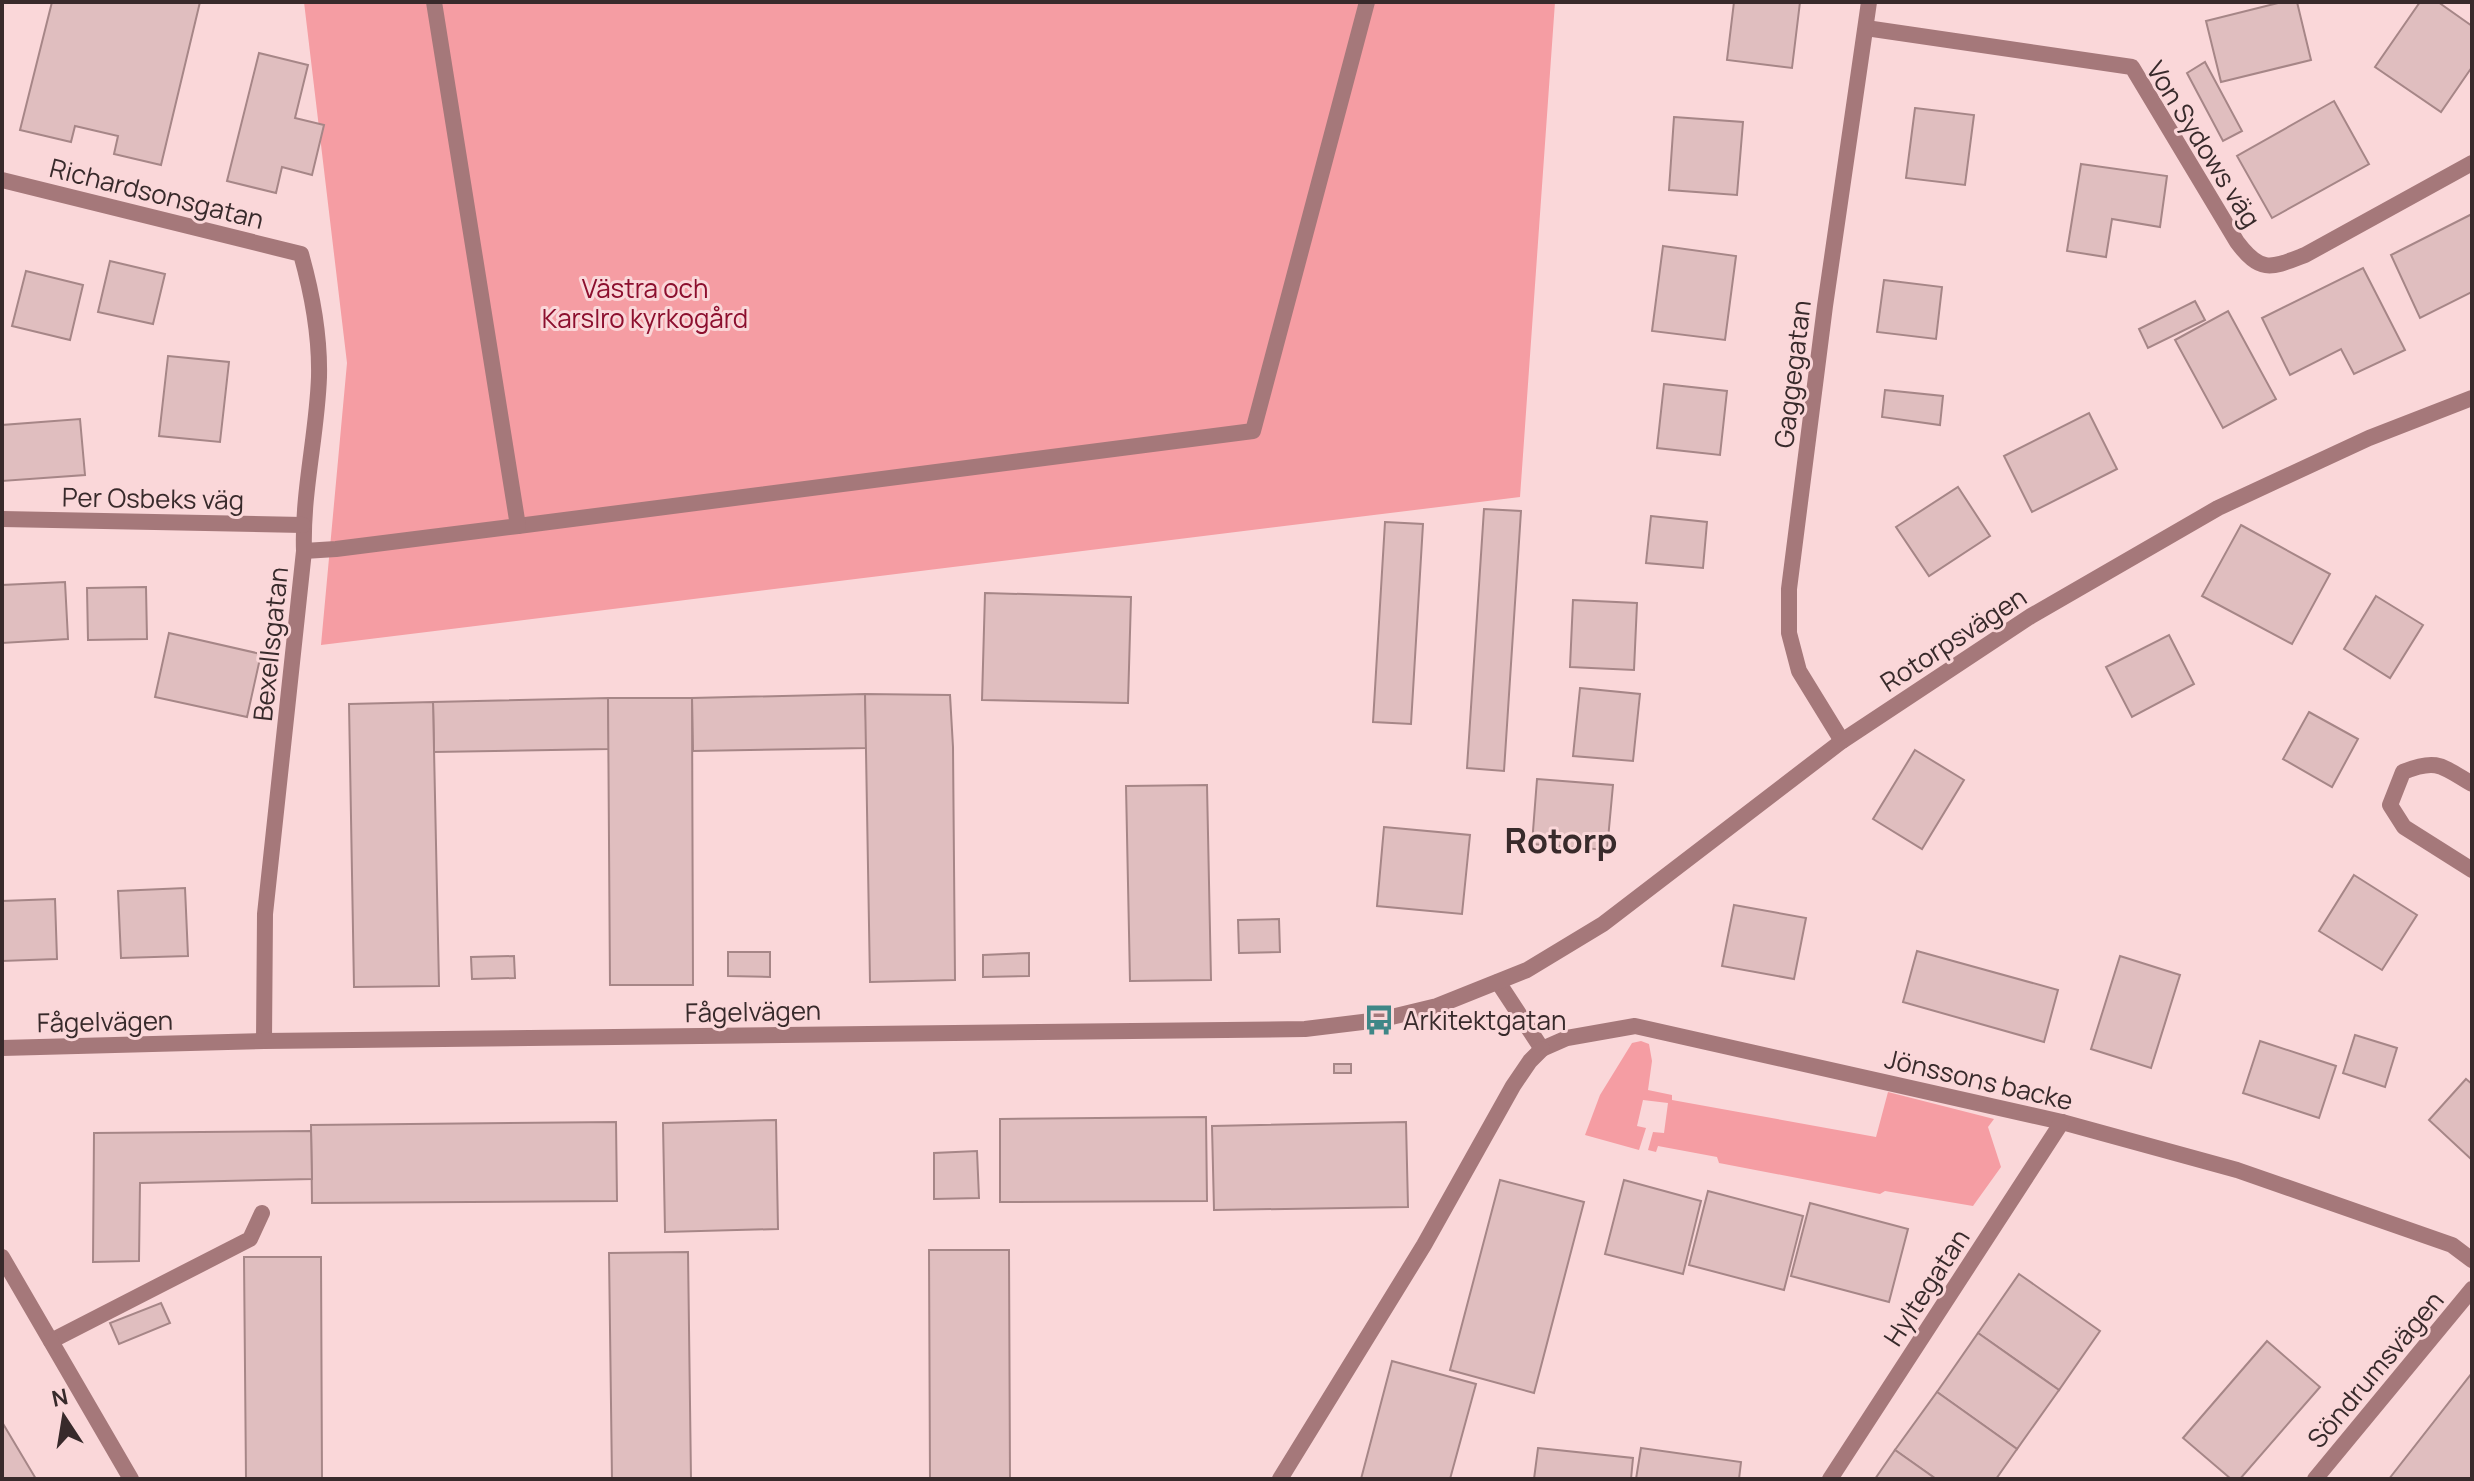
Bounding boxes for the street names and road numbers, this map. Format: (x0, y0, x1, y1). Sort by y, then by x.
street label: Von Sydows väg (2138, 54, 2270, 234)
street label: Richardsonsgatan (46, 149, 268, 237)
street label: Gaggegatan (1765, 298, 1819, 450)
street label: Per Osbeks väg (62, 478, 244, 518)
street label: Bexellsgatan (244, 565, 296, 723)
street label: Rotorpsvägen (1873, 578, 2033, 700)
street label: Fågelvägen (685, 992, 821, 1030)
street label: Fågelvägen (37, 1002, 173, 1040)
street label: Jönssons backe (1881, 1040, 2077, 1118)
street label: Hyltegatan (1875, 1222, 1977, 1352)
street label: Söndrumsvägen (2299, 1283, 2451, 1455)

